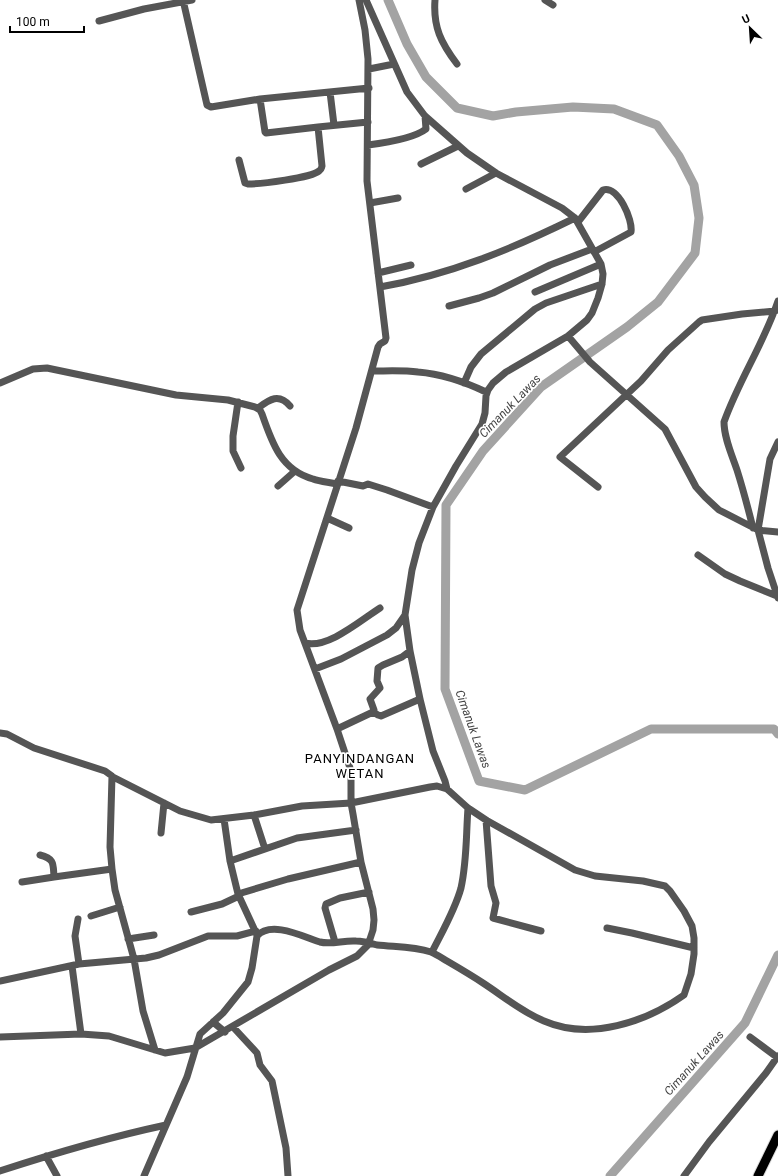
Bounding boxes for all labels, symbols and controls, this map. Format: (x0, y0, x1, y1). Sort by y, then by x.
scale bar (10, 8, 84, 34)
north arrow (730, 8, 770, 48)
text: U (740, 12, 752, 27)
text: 100 m (16, 15, 50, 29)
water label: Cimanuk Lawas (476, 372, 544, 440)
water label: Cimanuk Lawas (452, 688, 494, 770)
district label: PANYINDANGAN WETAN (305, 751, 415, 781)
water label: Cimanuk Lawas (661, 1028, 727, 1098)

